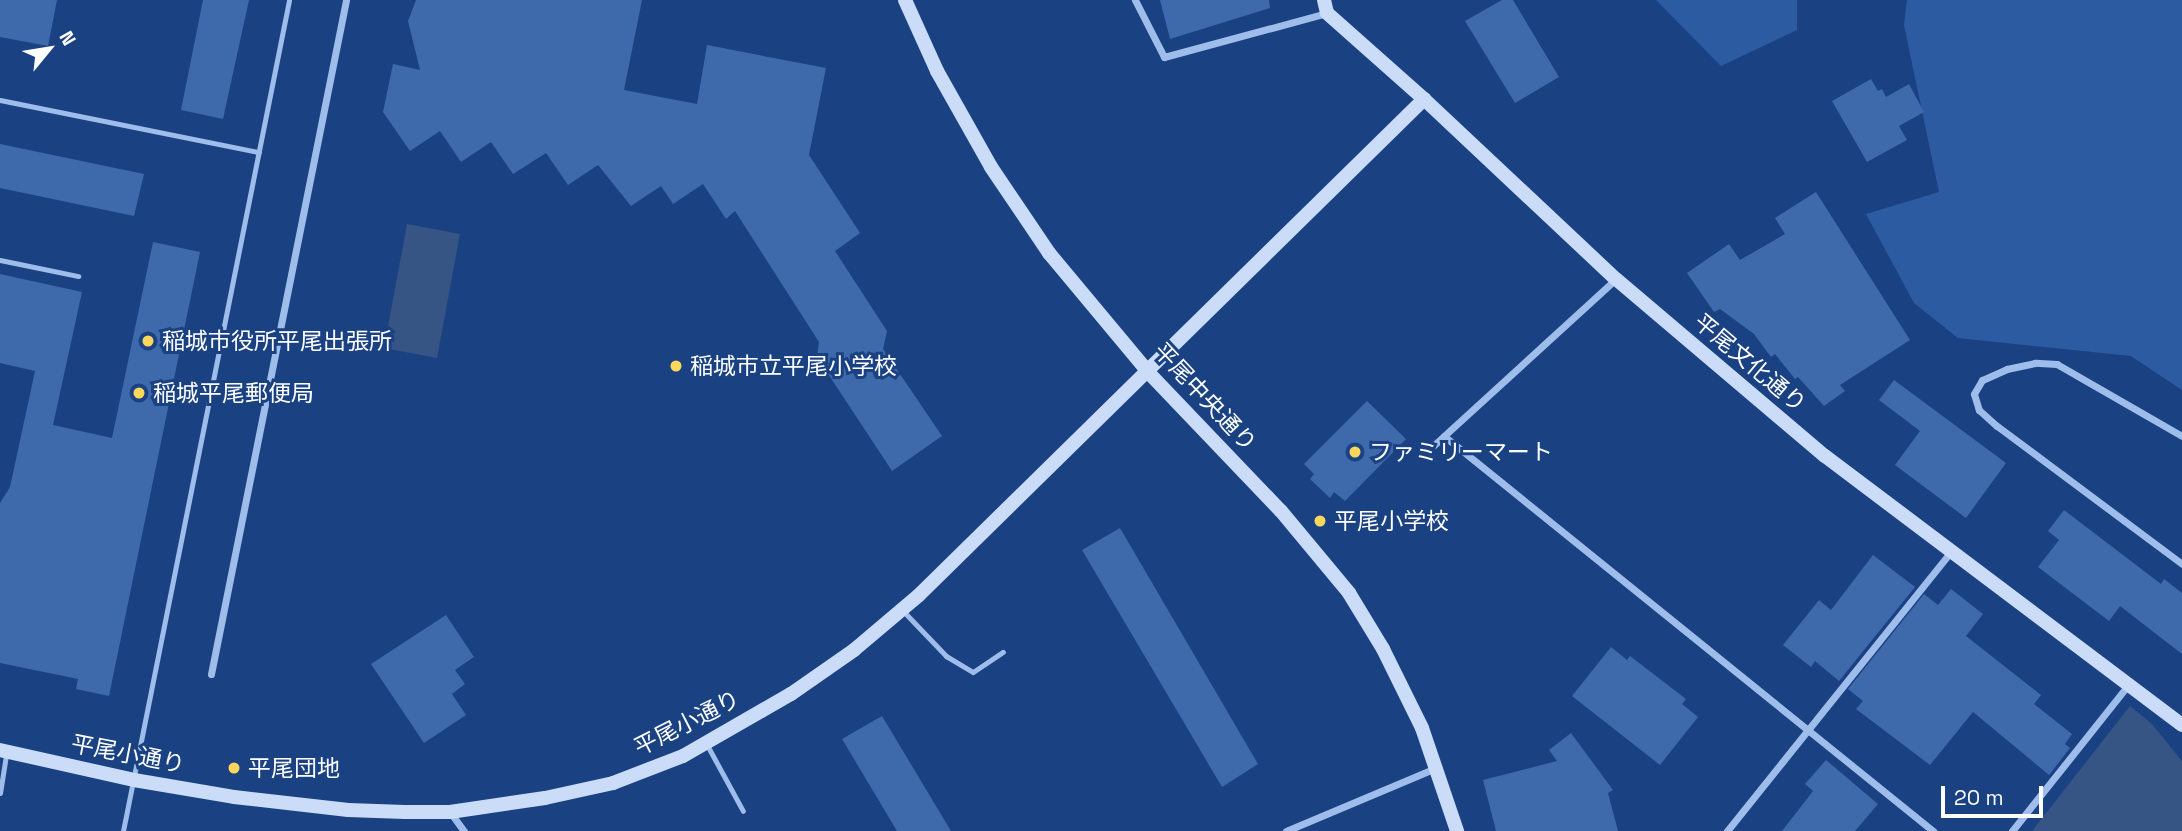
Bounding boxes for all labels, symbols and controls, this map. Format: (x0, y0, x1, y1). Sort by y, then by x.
north arrow (14, 14, 84, 84)
text: N (54, 26, 82, 50)
street label: 平尾文化通り (1688, 308, 1812, 418)
place label: 稲城市役所平尾出張所 (162, 327, 392, 355)
marker: 稲城市役所平尾出張所 (140, 333, 156, 349)
street label: 平尾中央通り (1148, 337, 1262, 457)
place label: 稲城市立平尾小学校 (690, 352, 897, 380)
marker: 稲城市立平尾小学校 (668, 358, 684, 374)
place label: 稲城平尾郵便局 (153, 379, 314, 407)
marker: 稲城平尾郵便局 (131, 385, 147, 401)
place label: ファミリーマート (1369, 438, 1553, 466)
marker: ファミリーマート (1347, 444, 1363, 460)
place label: 平尾小学校 (1334, 507, 1449, 535)
marker: 平尾小学校 (1312, 513, 1328, 529)
street label: 平尾小通り (630, 685, 744, 761)
street label: 平尾小通り (69, 729, 187, 779)
place label: 平尾団地 (248, 754, 340, 782)
marker: 平尾団地 (226, 760, 242, 776)
scale bar (1944, 772, 2046, 816)
text: 20 m (1954, 784, 2004, 811)

